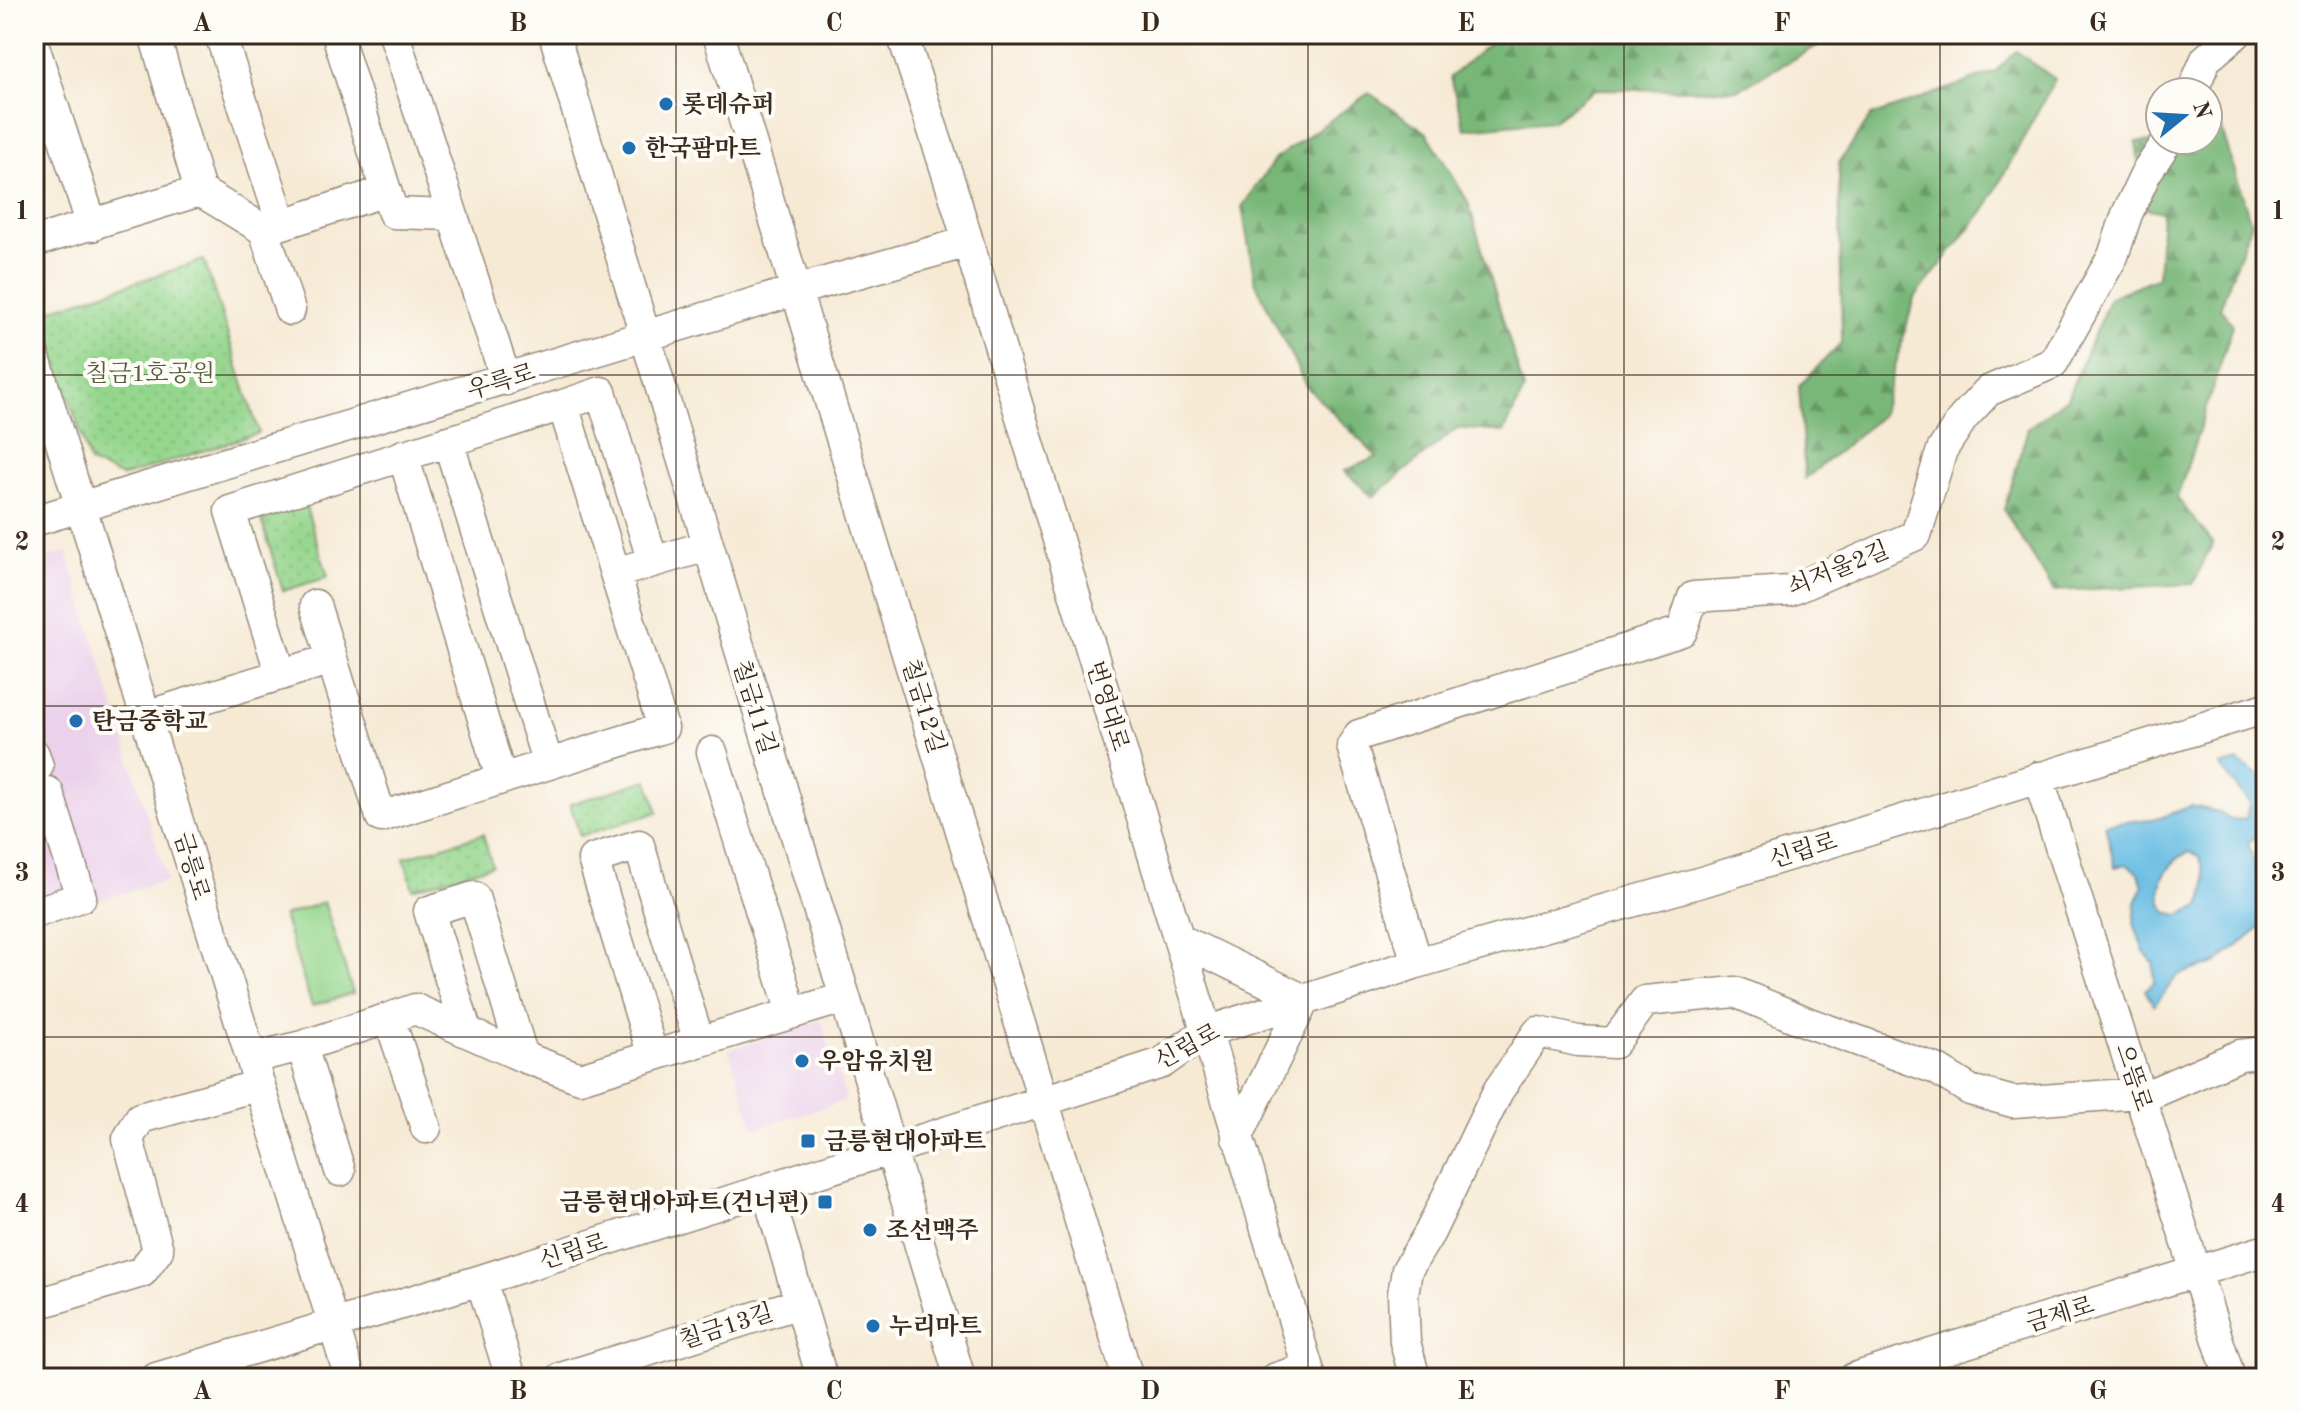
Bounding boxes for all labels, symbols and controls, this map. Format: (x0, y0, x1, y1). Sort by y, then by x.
text: A (192, 11, 212, 37)
text: B (509, 11, 527, 37)
text: C (825, 11, 843, 37)
text: D (1140, 11, 1160, 37)
text: E (1457, 11, 1475, 37)
text: F (1773, 11, 1791, 37)
text: G (2089, 11, 2107, 37)
north arrow (2144, 76, 2224, 156)
place label: 롯데슈퍼 (682, 91, 775, 118)
marker: 롯데슈퍼 (657, 95, 675, 113)
text: N (2188, 99, 2214, 122)
place label: 한국팜마트 (645, 135, 761, 162)
marker: 한국팜마트 (620, 139, 638, 157)
text: 1 (14, 199, 30, 225)
text: 1 (2270, 199, 2286, 225)
street label: 우륵로 (464, 359, 538, 405)
park label: 칠금1호공원 (85, 361, 215, 387)
text: 2 (14, 530, 30, 556)
text: 2 (2270, 530, 2286, 556)
street label: 쇠저울2길 (1784, 537, 1893, 601)
street label: 칠금12길 (896, 656, 950, 757)
street label: 칠금11길 (727, 657, 781, 758)
street label: 번영대로 (1081, 658, 1133, 754)
place label: 탄금중학교 (92, 708, 208, 735)
marker: 탄금중학교 (67, 712, 85, 730)
street label: 신립로 (1766, 828, 1840, 874)
street label: 금릉로 (168, 829, 214, 903)
text: 3 (14, 861, 30, 887)
text: 3 (2270, 861, 2286, 887)
street label: 신립로 (1151, 1019, 1224, 1075)
street label: 으뜸로 (2110, 1041, 2155, 1114)
place label: 우암유치원 (818, 1048, 934, 1075)
marker: 우암유치원 (793, 1052, 811, 1070)
place label: 금릉현대아파트 (824, 1128, 986, 1155)
marker: 금릉현대아파트 (799, 1132, 817, 1150)
place label: 금릉현대아파트(건너편) (559, 1189, 809, 1216)
text: 4 (14, 1192, 30, 1218)
text: 4 (2270, 1192, 2286, 1218)
marker: 금릉현대아파트(건너편) (816, 1193, 834, 1211)
place label: 조선맥주 (886, 1217, 979, 1244)
marker: 조선맥주 (861, 1221, 879, 1239)
street label: 신립로 (536, 1229, 610, 1275)
street label: 금제로 (2023, 1292, 2097, 1338)
street label: 칠금13길 (676, 1300, 777, 1354)
place label: 누리마트 (889, 1313, 982, 1340)
marker: 누리마트 (864, 1317, 882, 1335)
text: A (192, 1379, 212, 1405)
text: B (509, 1379, 527, 1405)
text: C (825, 1379, 843, 1405)
text: D (1140, 1379, 1160, 1405)
text: E (1457, 1379, 1475, 1405)
text: F (1773, 1379, 1791, 1405)
text: G (2089, 1379, 2107, 1405)

